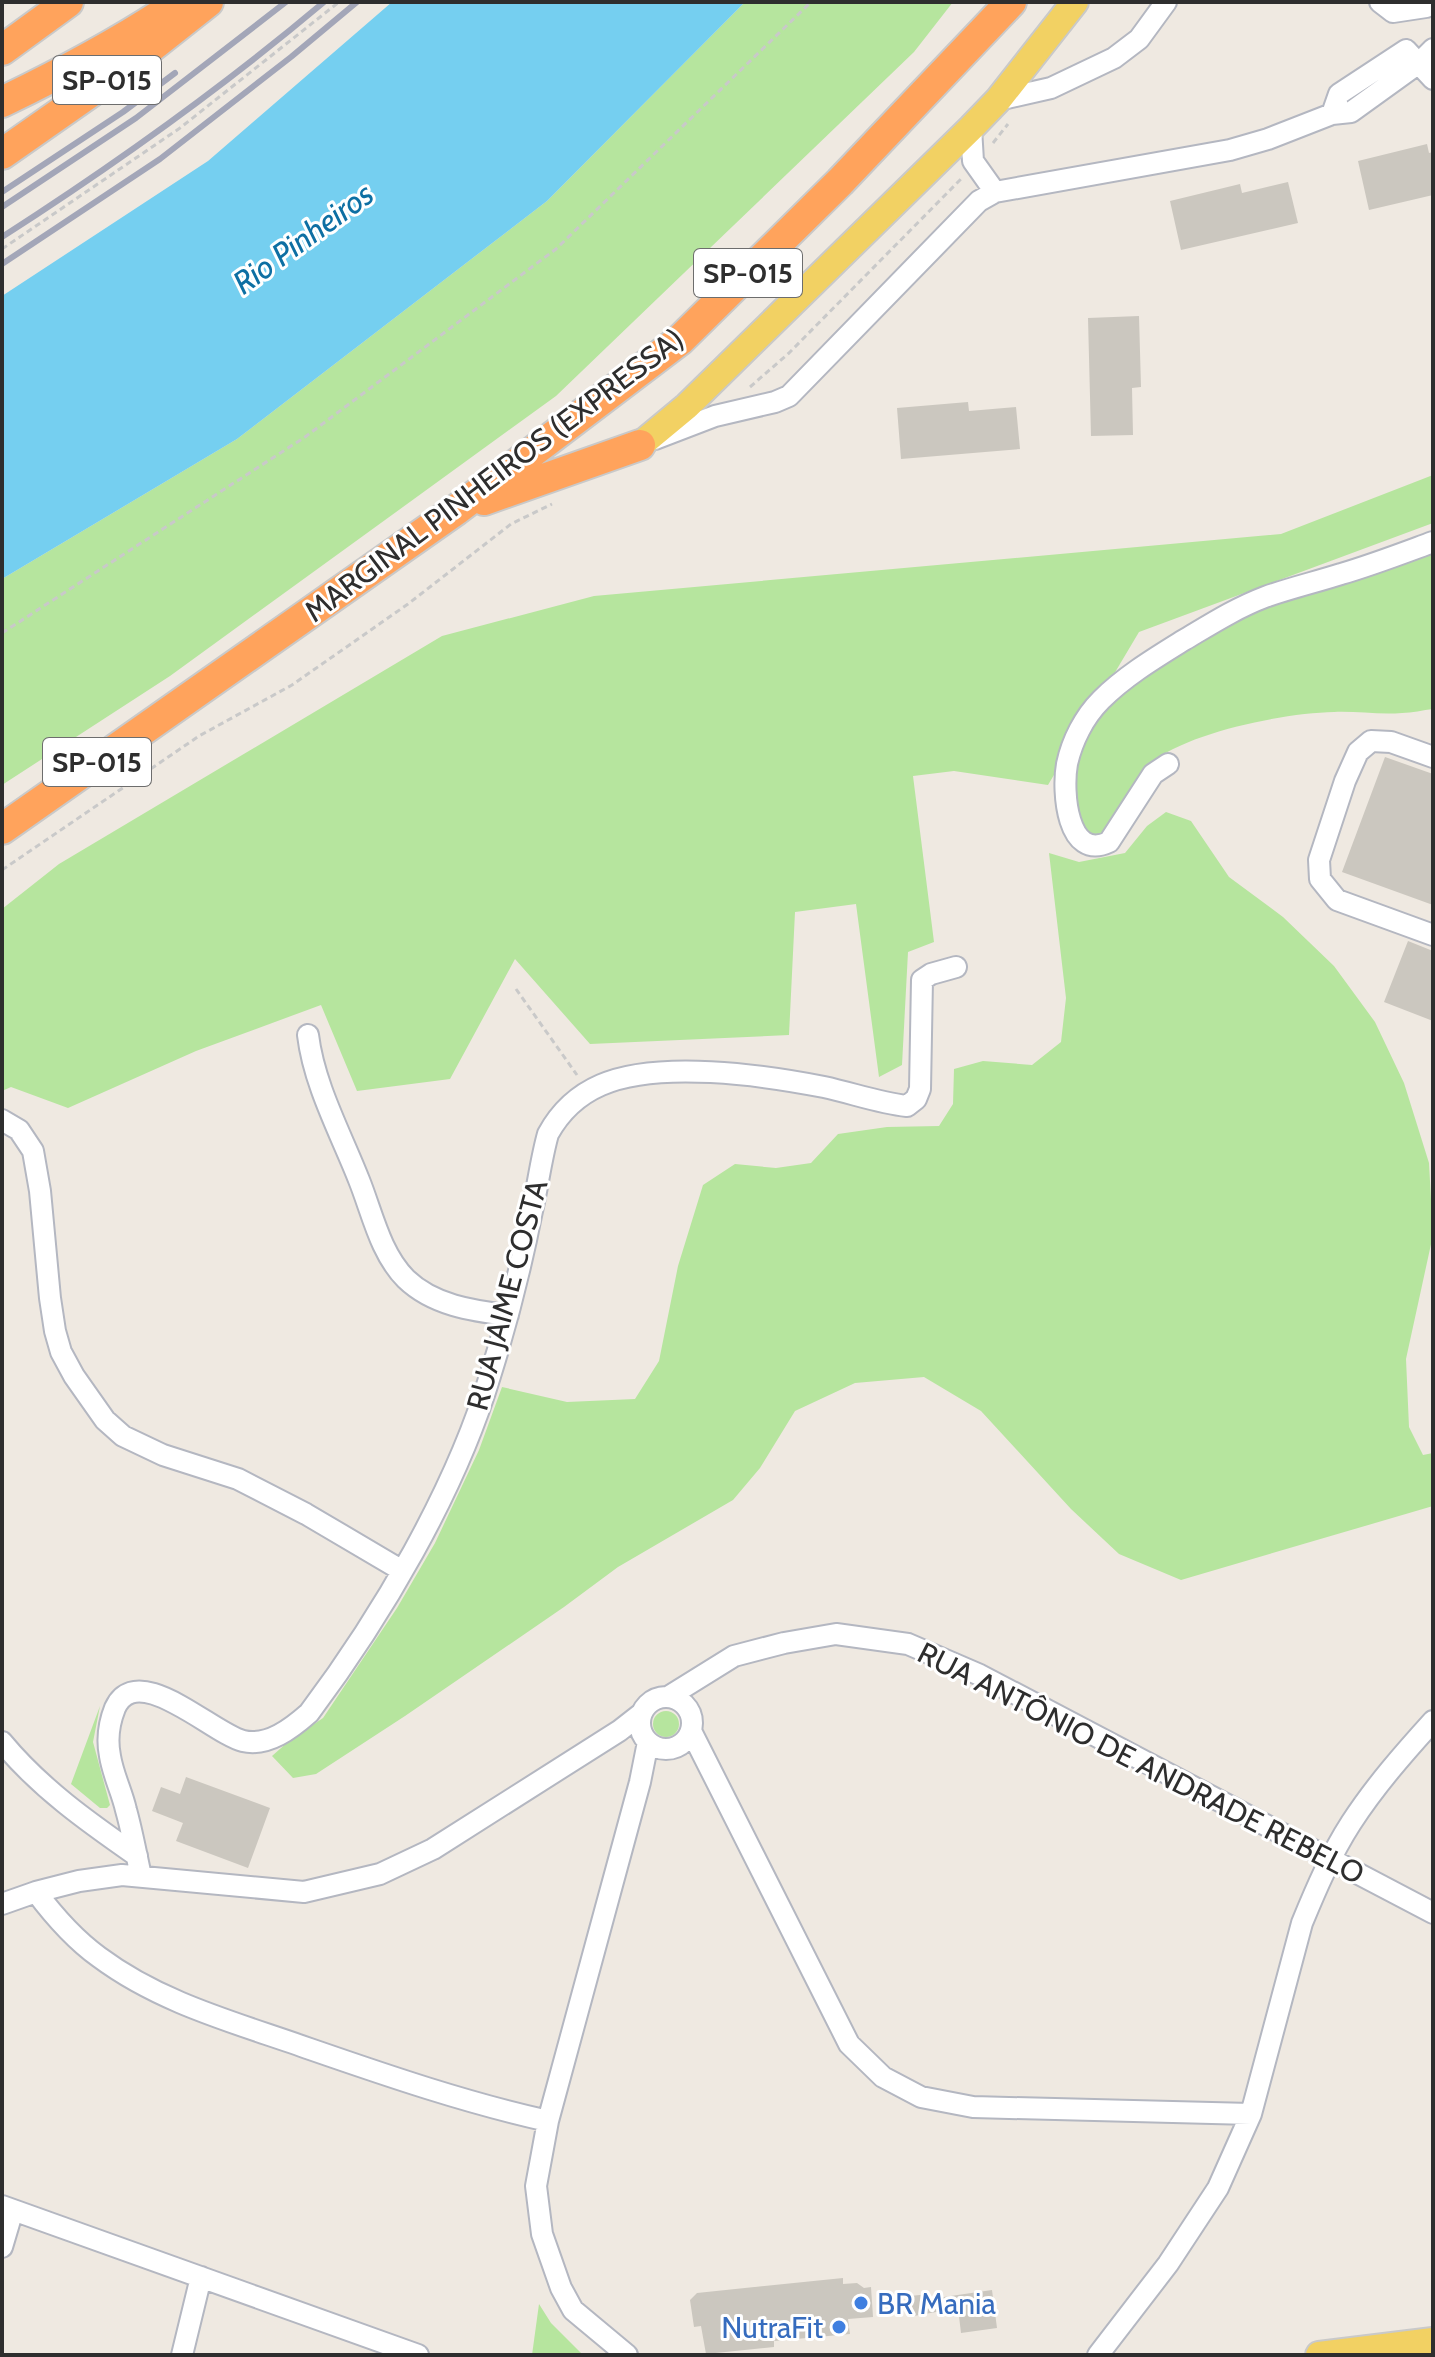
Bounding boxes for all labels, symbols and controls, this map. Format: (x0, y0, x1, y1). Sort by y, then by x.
road number: SP-015 (53, 56, 161, 104)
water label: Rio Pinheiros (225, 174, 381, 302)
road number: SP-015 (694, 249, 802, 297)
street label: MARGINAL PINHEIROS (EXPRESSA) (297, 320, 691, 630)
road number: SP-015 (43, 738, 151, 786)
street label: RUA JAIME COSTA (458, 1175, 556, 1414)
street label: RUA ANTÔNIO DE ANDRADE REBELO (912, 1634, 1370, 1892)
place label: BR Mania (877, 2285, 996, 2322)
marker: BR Mania (852, 2294, 870, 2312)
place label: NutraFit (721, 2309, 823, 2346)
marker: NutraFit (830, 2318, 848, 2336)

